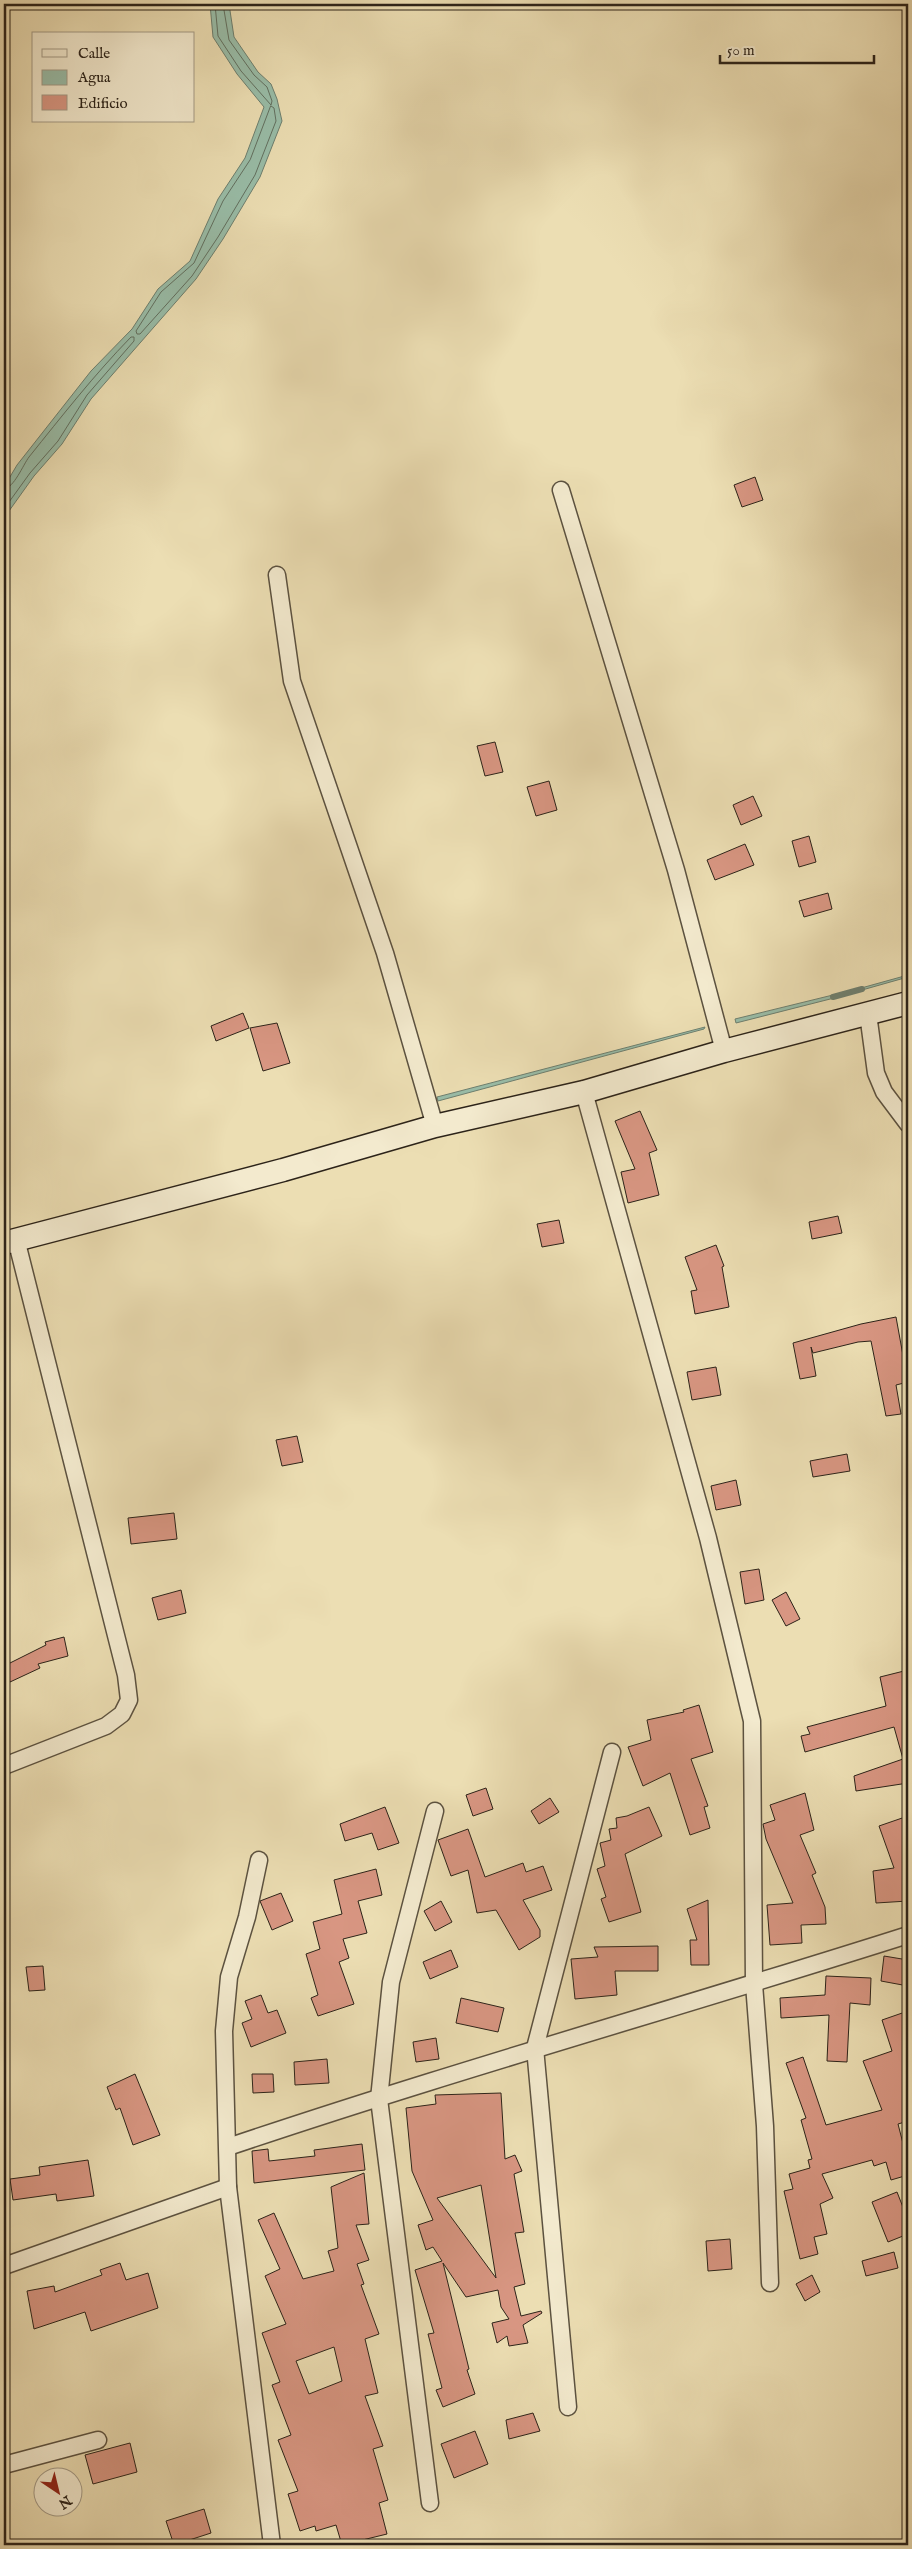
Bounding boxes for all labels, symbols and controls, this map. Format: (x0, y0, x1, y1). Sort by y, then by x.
legend (32, 32, 195, 122)
scale bar (720, 32, 873, 64)
text: 50 m (727, 41, 755, 60)
text: Calle (78, 44, 110, 63)
text: Agua (77, 68, 111, 87)
text: Edificio (78, 94, 128, 113)
north arrow (32, 2466, 82, 2516)
text: N (55, 2490, 76, 2513)

